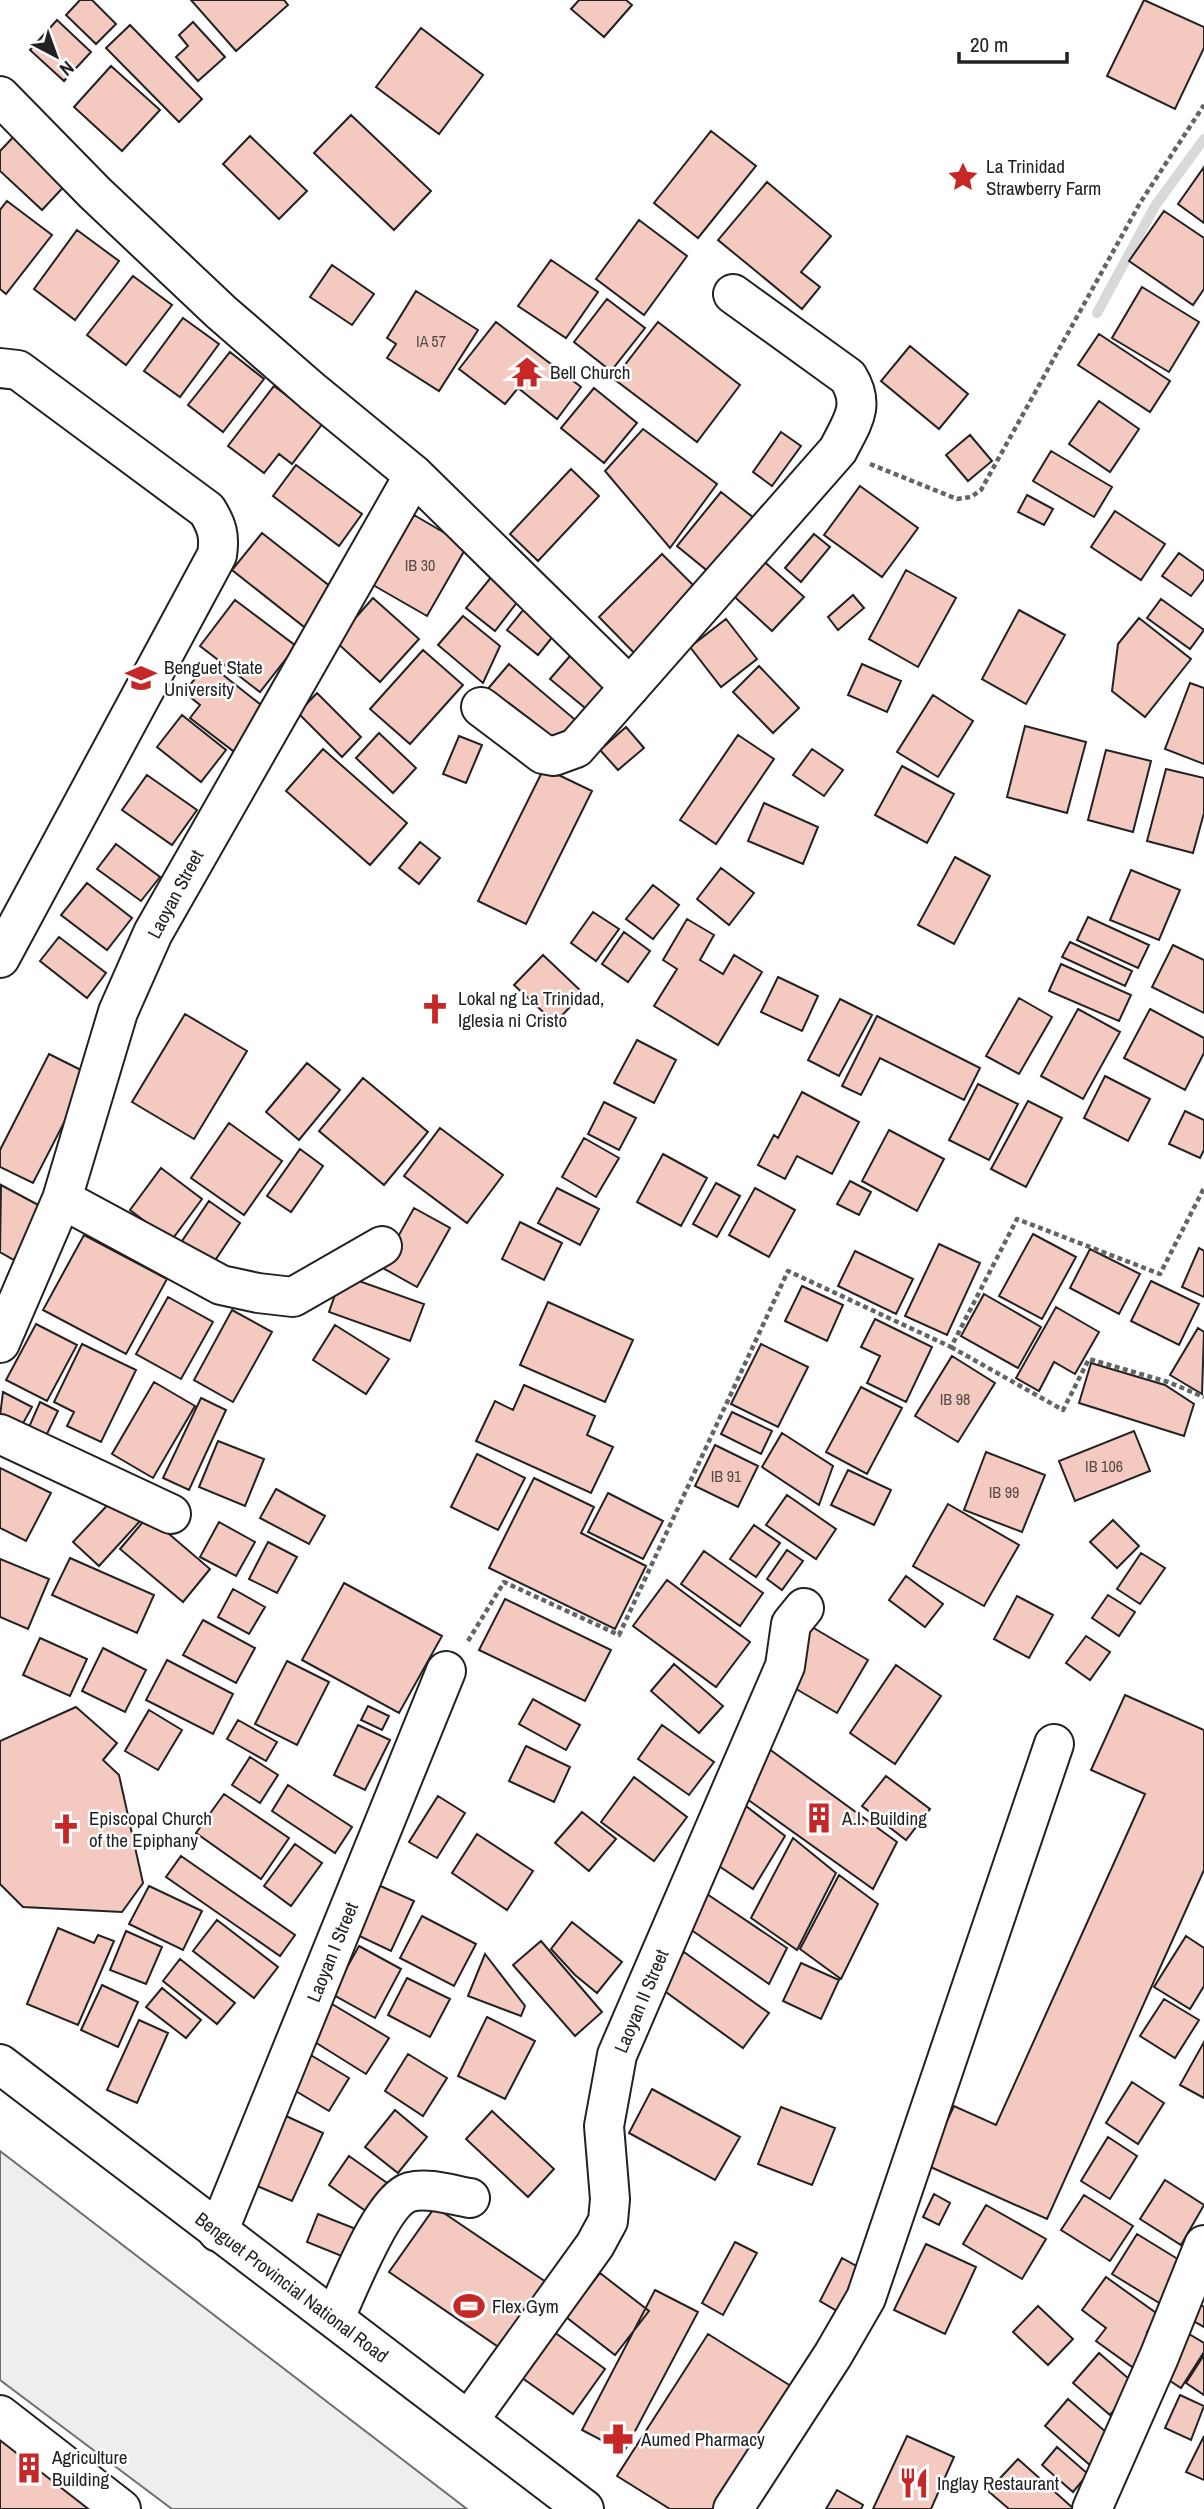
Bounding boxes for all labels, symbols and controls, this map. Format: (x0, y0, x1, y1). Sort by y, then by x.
north arrow (21, 21, 91, 91)
scale bar (959, 21, 1068, 65)
text: 20 m (970, 30, 1008, 59)
text: N (54, 55, 80, 82)
place label: La Trinidad Strawberry Farm (986, 153, 1101, 201)
place icon: La Trinidad Strawberry Farm (946, 160, 980, 194)
house number: IA 57 (416, 330, 446, 352)
temple icon: Bell Church (510, 355, 544, 389)
place label: Bell Church (550, 359, 631, 385)
house number: IB 30 (405, 554, 435, 576)
place label: Benguet State University (164, 654, 263, 702)
school or university icon: Benguet State University (124, 661, 158, 695)
street label: Laoyan Street (141, 844, 210, 943)
place label: Lokal ng La Trinidad, Iglesia ni Cristo (458, 985, 604, 1033)
church icon: Lokal ng La Trinidad, Iglesia ni Cristo (418, 992, 452, 1026)
house number: IB 98 (940, 1388, 970, 1410)
house number: IB 106 (1085, 1455, 1123, 1477)
house number: IB 91 (711, 1465, 742, 1487)
house number: IB 99 (989, 1481, 1019, 1503)
building icon: A.I. Building (802, 1801, 836, 1835)
place label: Episcopal Church of the Epiphany (89, 1805, 212, 1853)
place label: A.I. Building (841, 1805, 927, 1831)
church icon: Episcopal Church of the Epiphany (49, 1812, 83, 1846)
street label: Laoyan I Street (300, 1898, 364, 2006)
street label: Laoyan II Street (608, 1945, 675, 2057)
street label: Benguet Provincial National Road (190, 2206, 394, 2368)
sports icon: Flex Gym (452, 2289, 486, 2323)
place label: Flex Gym (492, 2293, 559, 2319)
pharmacy icon: Aumed Pharmacy (601, 2422, 635, 2456)
place label: Aumed Pharmacy (640, 2426, 765, 2452)
place label: Agriculture Building (51, 2444, 127, 2492)
building icon: Agriculture Building (12, 2451, 46, 2485)
restaurant icon: Inglay Restaurant (897, 2466, 931, 2500)
place label: Inglay Restaurant (937, 2470, 1060, 2496)

